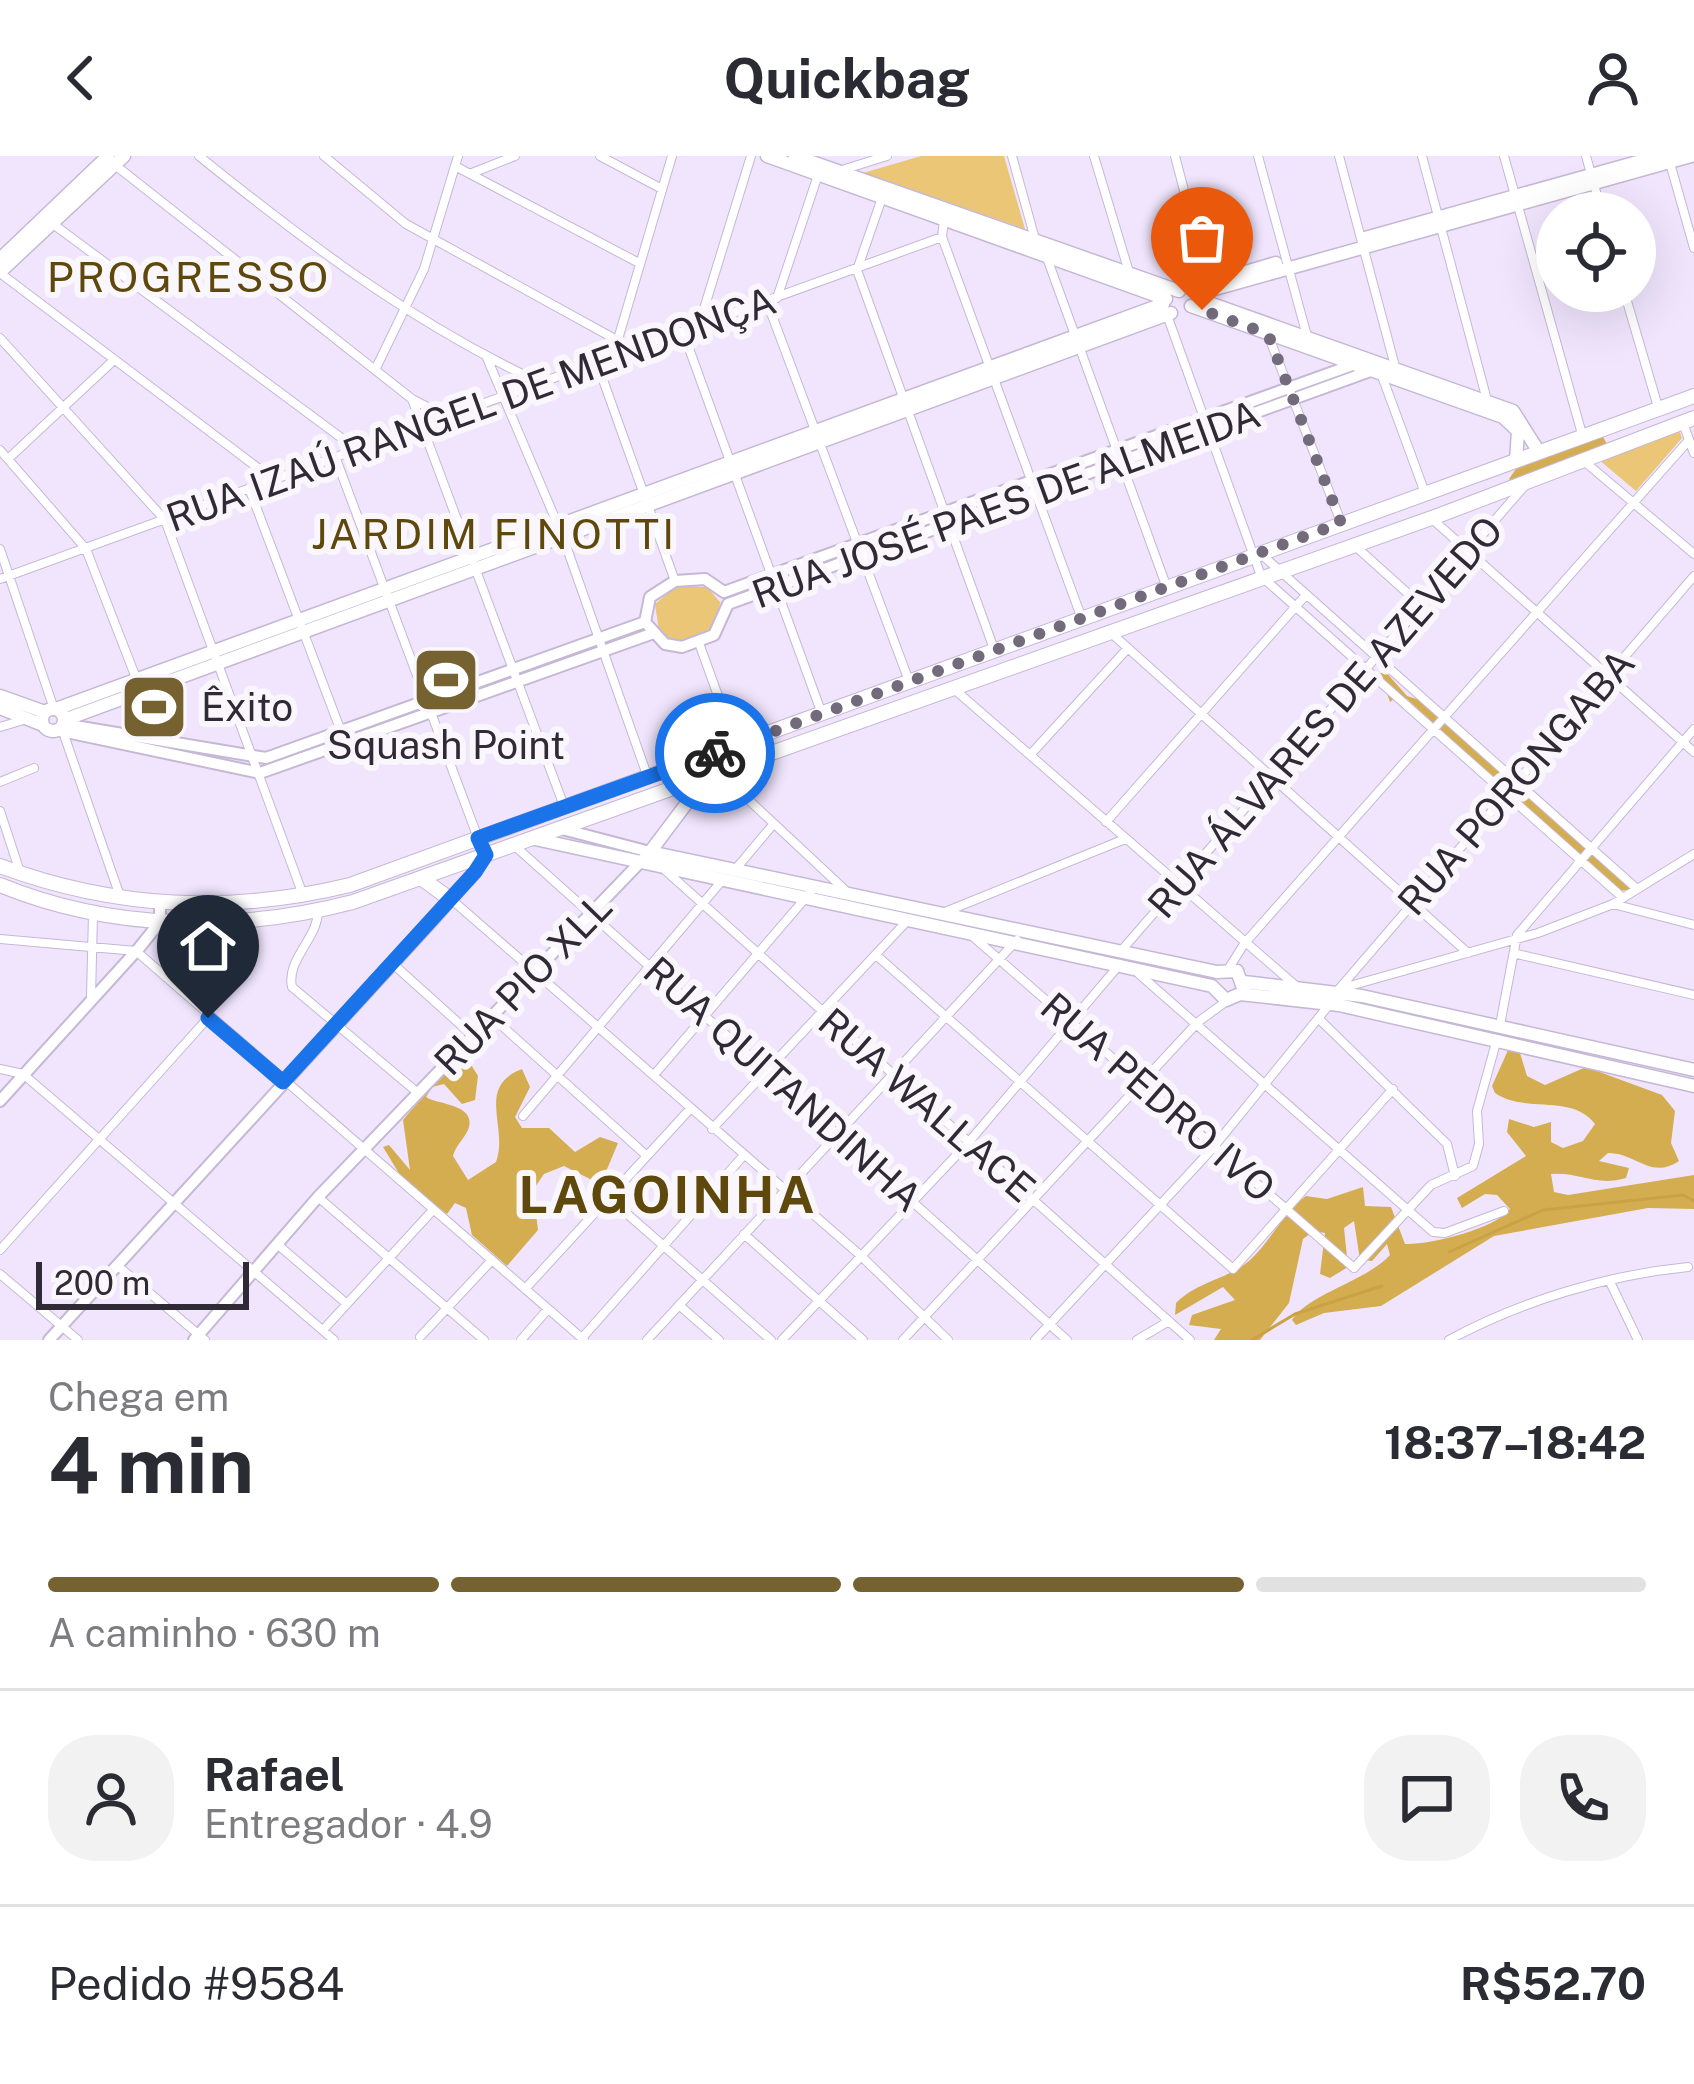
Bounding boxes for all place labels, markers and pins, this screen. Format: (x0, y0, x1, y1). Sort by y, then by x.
pin (1151, 187, 1253, 310)
sports icon: Squash Point (411, 645, 481, 715)
sports icon: Êxito (119, 672, 189, 742)
place label: Êxito (201, 684, 293, 730)
place label: Squash Point (327, 722, 565, 768)
pin (157, 895, 259, 1018)

